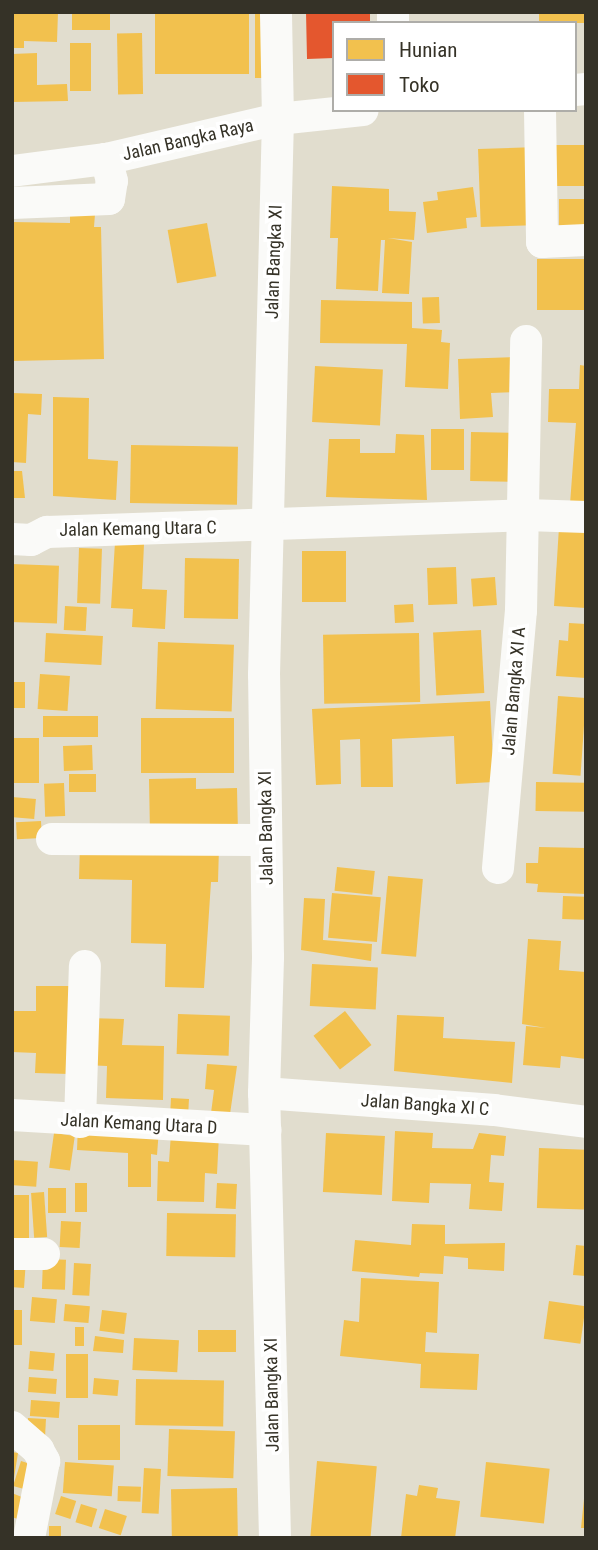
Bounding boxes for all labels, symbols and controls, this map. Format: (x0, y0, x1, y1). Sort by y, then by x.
legend (332, 21, 577, 112)
text: Hunian (399, 38, 457, 62)
text: Toko (399, 73, 439, 97)
street label: Jalan Bangka Raya (120, 114, 256, 166)
street label: Jalan Bangka XI (261, 205, 287, 319)
street label: Jalan Kemang Utara C (59, 517, 217, 541)
street label: Jalan Bangka XI A (498, 626, 530, 756)
street label: Jalan Bangka XI (254, 771, 278, 885)
street label: Jalan Bangka XI C (360, 1090, 490, 1120)
street label: Jalan Kemang Utara D (60, 1109, 218, 1139)
street label: Jalan Bangka XI (260, 1338, 284, 1452)

